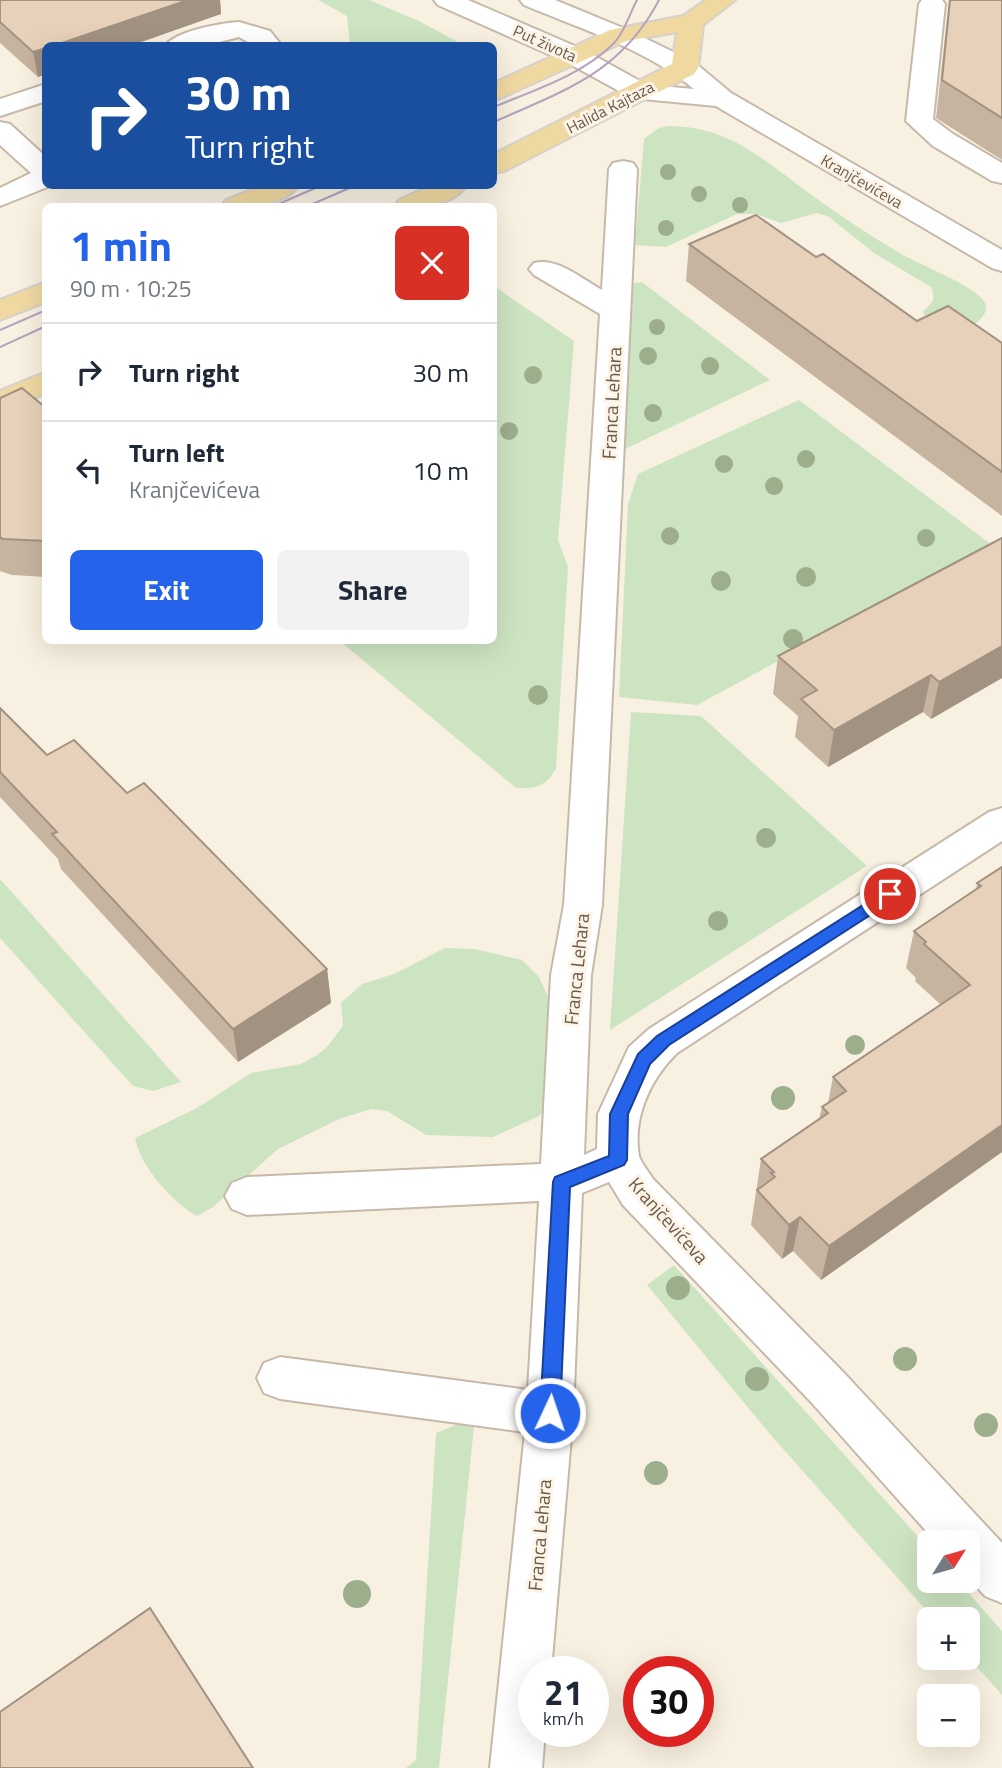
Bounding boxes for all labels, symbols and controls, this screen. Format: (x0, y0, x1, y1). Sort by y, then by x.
street label: Put života (509, 18, 581, 68)
text: 30 m (185, 54, 292, 129)
icon: right (70, 70, 161, 161)
street label: Halida Kajtaza (562, 75, 658, 139)
text: Turn right (185, 122, 314, 170)
street label: Kranjčevićeva (817, 148, 907, 214)
text: 1 min (70, 213, 172, 277)
button: close (395, 226, 469, 300)
text: 90 m · 10:25 (70, 271, 192, 306)
street label: Franca Lehara (594, 346, 628, 460)
icon: right (70, 353, 108, 391)
text: Turn right (129, 353, 240, 392)
text: 30 m (412, 353, 469, 392)
text: Turn left (129, 433, 224, 472)
icon: left (70, 451, 108, 489)
text: 10 m (412, 451, 469, 490)
text: Kranjčevićeva (129, 472, 260, 507)
button: Exit (70, 550, 263, 630)
button: Share (277, 550, 469, 630)
pin (860, 864, 920, 924)
icon: arrive (871, 875, 909, 913)
street label: Franca Lehara (556, 911, 596, 1026)
street label: Kranjčevićeva (622, 1170, 716, 1270)
position arrow (513, 1376, 587, 1450)
street label: Franca Lehara (520, 1477, 558, 1592)
north arrow (917, 1530, 980, 1592)
map controls (917, 1530, 980, 1747)
button: + (917, 1607, 980, 1670)
speed limit sign: 30 (623, 1656, 714, 1747)
text: 21 (544, 1665, 583, 1719)
button: − (917, 1684, 980, 1747)
text: km/h (543, 1705, 584, 1732)

